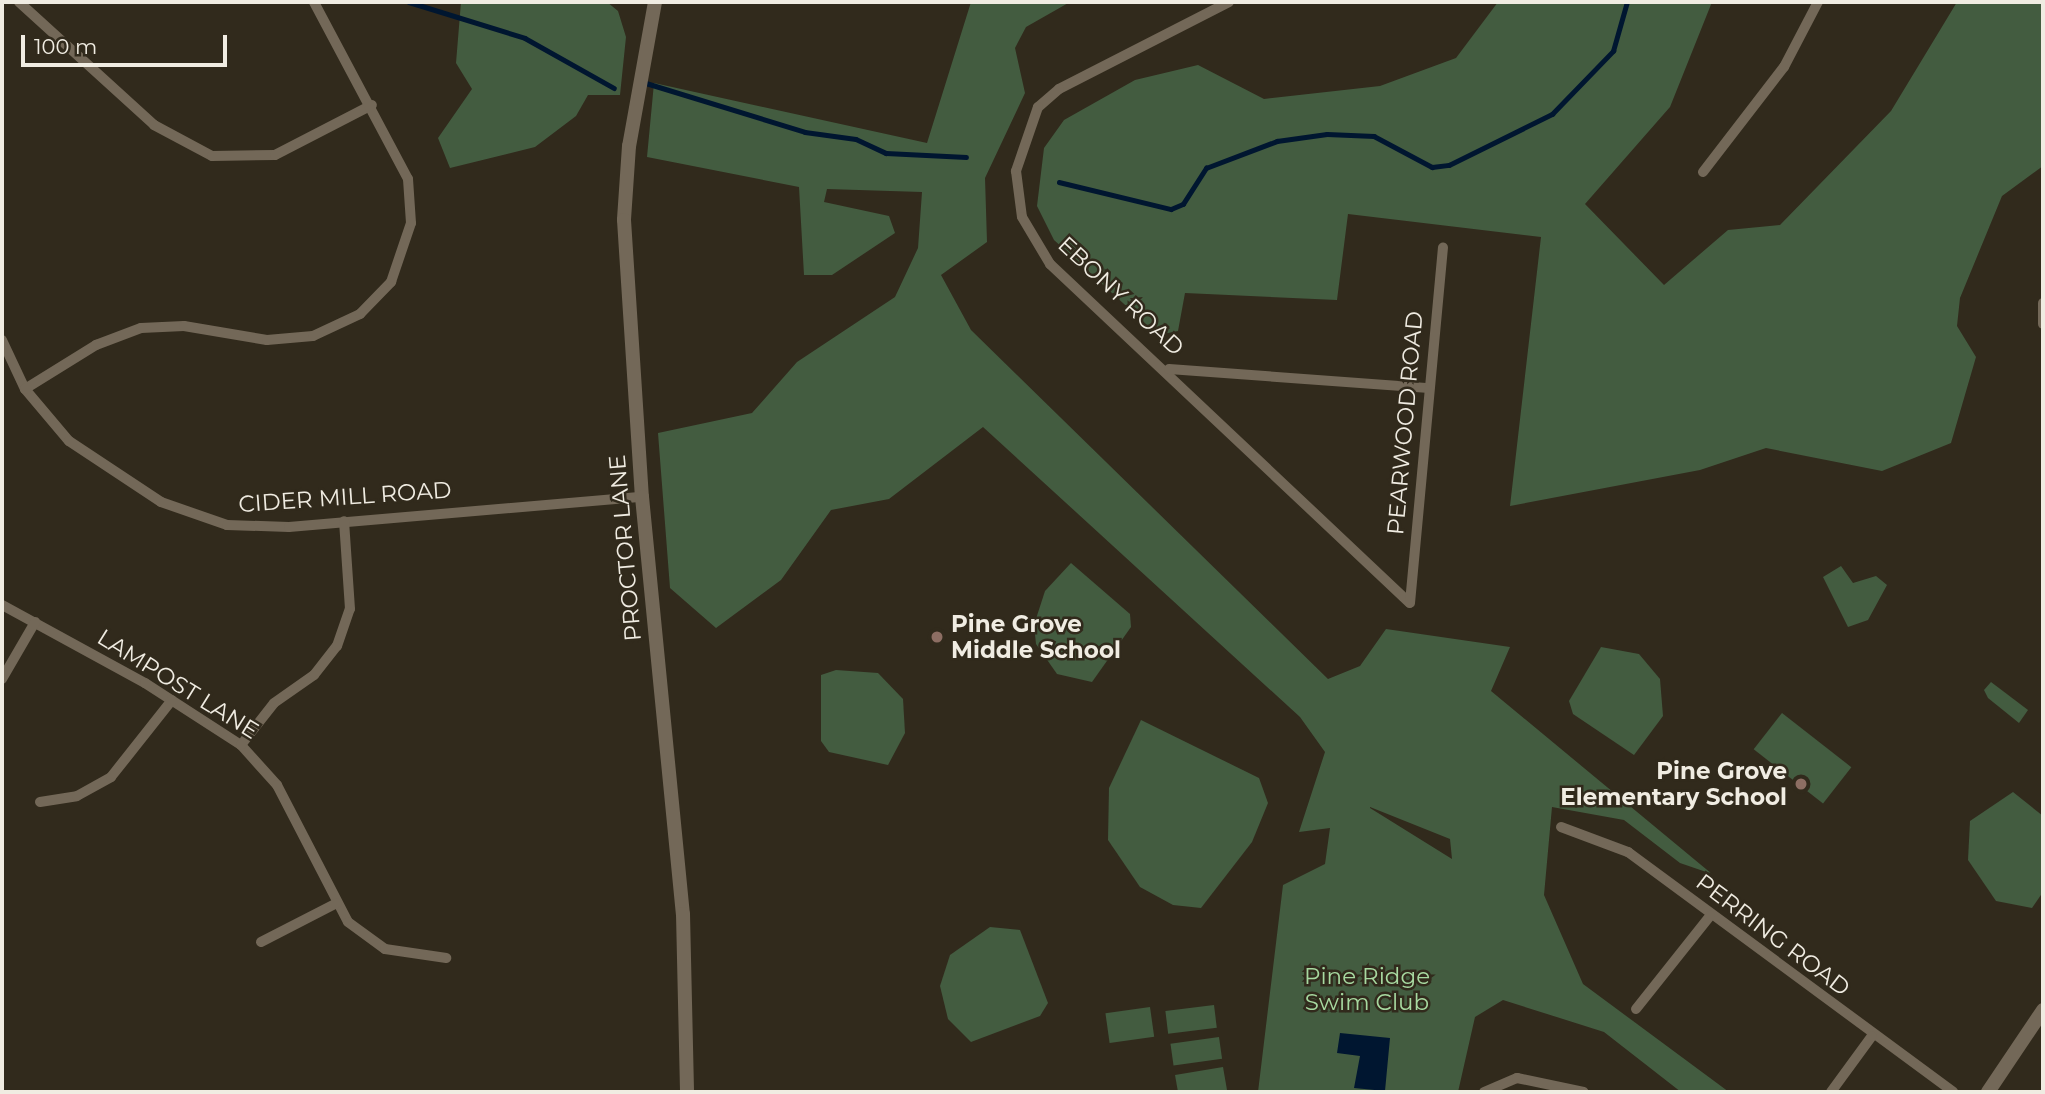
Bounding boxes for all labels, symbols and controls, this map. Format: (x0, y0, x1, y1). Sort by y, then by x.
scale bar (24, 21, 231, 65)
text: 100 m (34, 34, 97, 59)
street label: EBONY ROAD (1052, 231, 1190, 361)
street label: PEARWOOD ROAD (1381, 310, 1429, 536)
street label: PROCTOR LANE (603, 454, 647, 642)
street label: CIDER MILL ROAD (238, 476, 452, 518)
place label: Pine Grove Middle School (951, 610, 1121, 664)
street label: LAMPOST LANE (92, 623, 264, 745)
marker: Pine Grove Middle School (929, 629, 945, 645)
place label: Pine Grove Elementary School (1560, 757, 1787, 811)
marker: Pine Grove Elementary School (1793, 776, 1809, 792)
street label: PERRING ROAD (1691, 868, 1855, 1002)
park label: Pine Ridge Swim Club (1304, 962, 1430, 1016)

